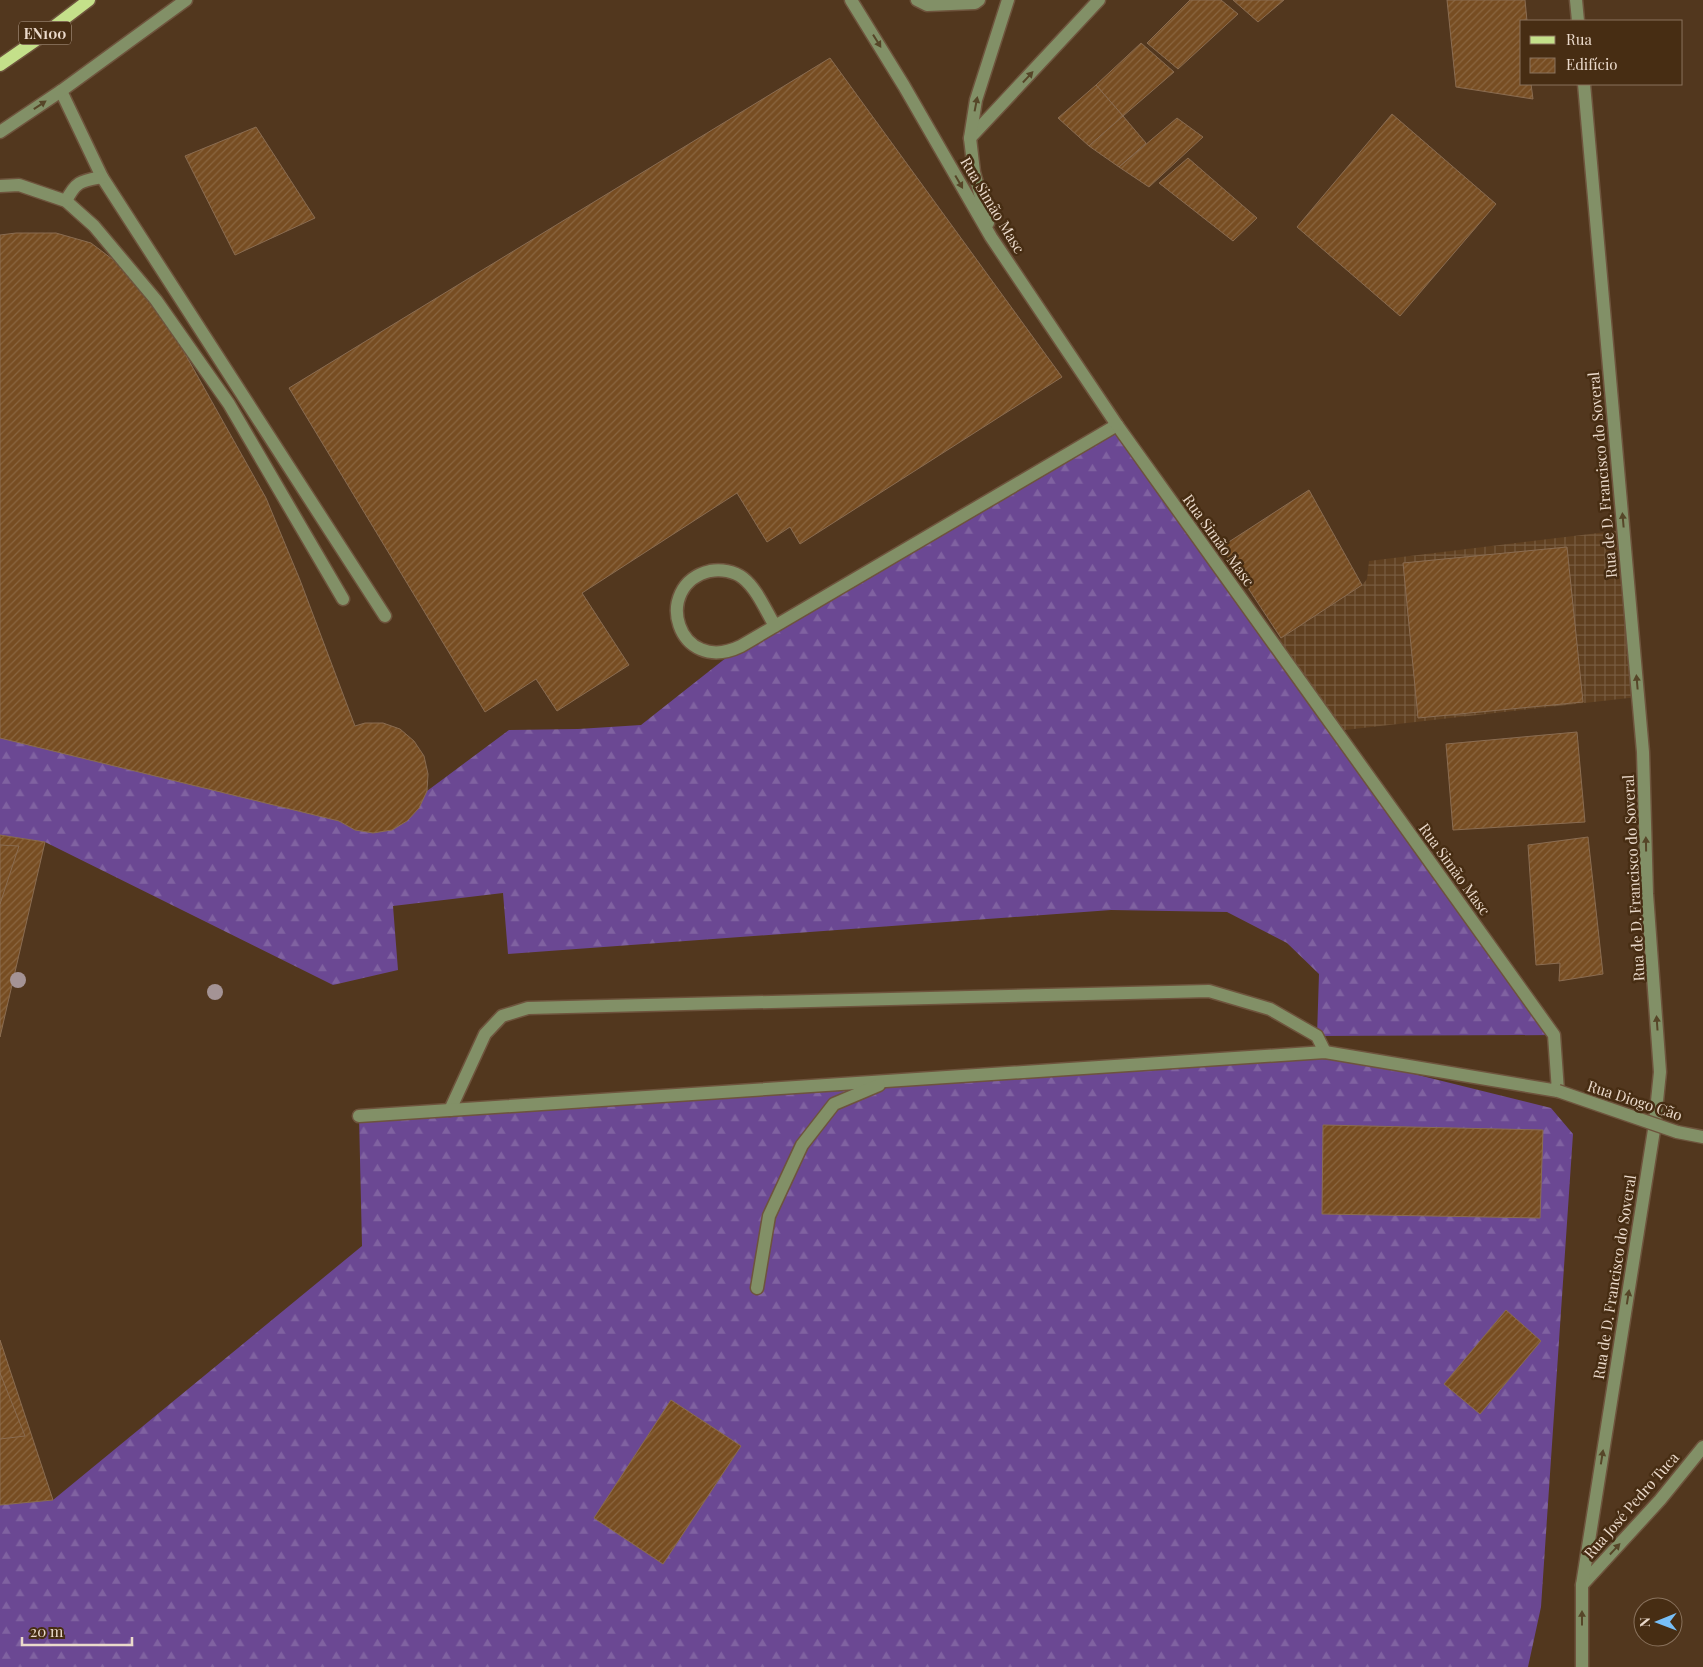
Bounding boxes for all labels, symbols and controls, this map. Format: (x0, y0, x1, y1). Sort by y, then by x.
legend (1520, 20, 1683, 85)
road number: EN100 (19, 22, 71, 44)
text: Rua (1566, 29, 1592, 49)
one-way arrow (872, 35, 881, 48)
text: Edifício (1566, 54, 1618, 74)
one-way arrow (1022, 71, 1033, 84)
one-way arrow (972, 96, 980, 112)
one-way arrow (34, 100, 47, 110)
street label: Rua Simão Masc (956, 153, 1030, 257)
one-way arrow (955, 174, 963, 189)
street label: Rua de D. Francisco do Soveral (1583, 371, 1621, 579)
street label: Rua Simão Masc (1179, 490, 1259, 590)
one-way arrow (1618, 511, 1626, 527)
one-way arrow (1632, 673, 1640, 689)
street label: Rua de D. Francisco do Soveral (1618, 774, 1648, 982)
street label: Rua Simão Masc (1415, 819, 1495, 919)
one-way arrow (1641, 836, 1649, 852)
one-way arrow (1652, 1015, 1660, 1031)
street label: Rua Diogo Cão (1585, 1075, 1685, 1125)
street label: Rua de D. Francisco do Soveral (1588, 1173, 1640, 1381)
one-way arrow (1624, 1288, 1632, 1304)
street label: Rua José Pedro Tuca (1579, 1447, 1683, 1562)
one-way arrow (1599, 1449, 1607, 1465)
one-way arrow (1609, 1543, 1621, 1555)
north arrow (1633, 1597, 1683, 1647)
one-way arrow (1578, 1610, 1586, 1626)
scale bar (22, 1614, 132, 1646)
text: N (1635, 1617, 1654, 1627)
text: 20 m (30, 1621, 64, 1641)

